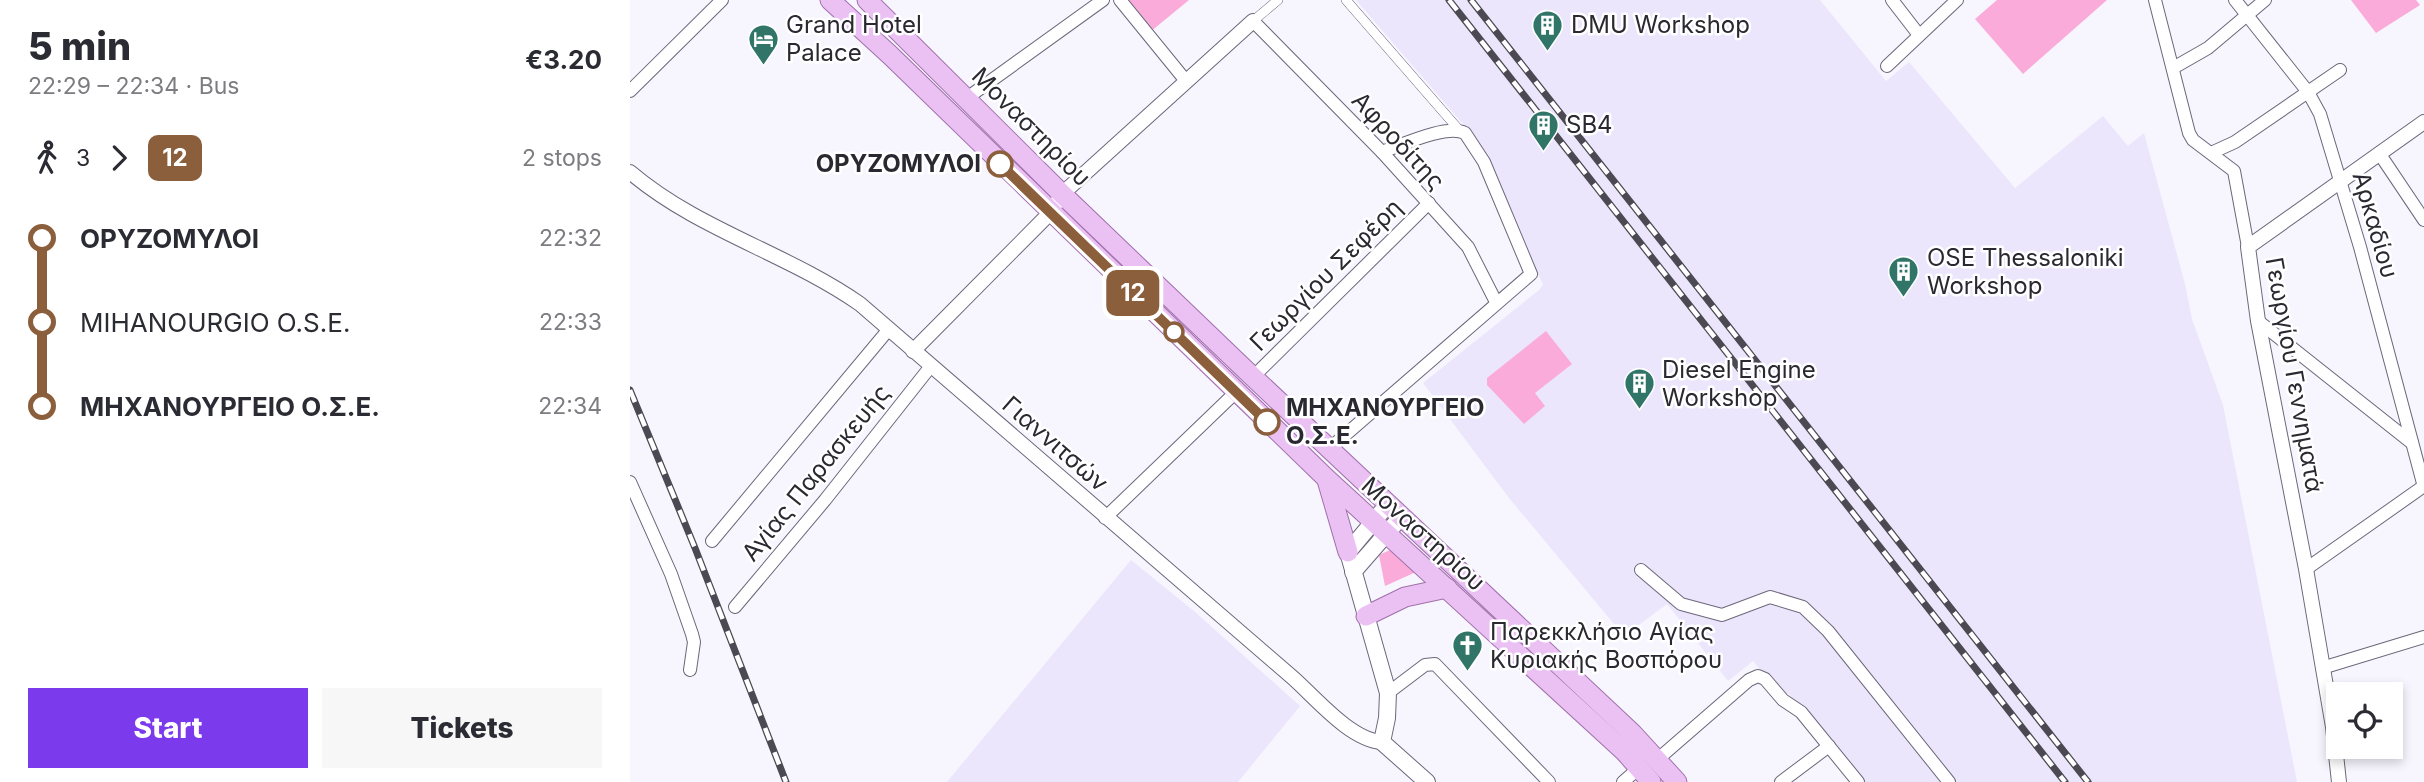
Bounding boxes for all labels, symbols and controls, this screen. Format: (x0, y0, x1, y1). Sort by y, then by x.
building icon: DMU Workshop (1531, 8, 1565, 52)
place label: Grand Hotel Palace (786, 10, 922, 67)
place label: DMU Workshop (1571, 10, 1750, 39)
hotel icon: Grand Hotel Palace (746, 22, 780, 66)
text: 5 min (28, 23, 131, 69)
text: €3.20 (525, 44, 602, 75)
street label: Μοναστηρίου (966, 61, 1097, 192)
text: 22:29 – 22:34 · Bus (28, 72, 240, 100)
street label: Αφροδίτης (1346, 86, 1451, 196)
building icon: SB4 (1526, 108, 1560, 152)
place label: SB4 (1566, 110, 1613, 139)
icon: walk (28, 139, 66, 177)
icon: forward (100, 139, 138, 177)
text: 12 (162, 143, 188, 172)
text: 3 (76, 144, 90, 172)
text: 2 stops (522, 144, 602, 172)
place label: ΟΡΥΖΟΜΥΛΟΙ (816, 149, 981, 178)
marker: ΟΡΥΖΟΜΥΛΟΙ (987, 151, 1013, 177)
street label: Αρκαδίου (2347, 168, 2404, 281)
street label: Γεωργίου Σεφέρη (1244, 193, 1408, 357)
text: ΟΡΥΖΟΜΥΛΟΙ (80, 223, 259, 254)
text: 22:32 (539, 224, 602, 252)
place label: OSE Thessaloniki Workshop (1927, 243, 2124, 300)
building icon: OSE Thessaloniki Workshop (1887, 255, 1921, 299)
street label: Γεωργίου Γεννηματά (2260, 255, 2329, 495)
line badge: 12 (1102, 270, 1164, 316)
text: 12 (1120, 278, 1146, 307)
text: MIHANOURGIO O.S.E. (80, 307, 350, 338)
text: 22:33 (539, 308, 602, 336)
unlabelled marker (1164, 322, 1184, 342)
place label: Diesel Engine Workshop (1662, 355, 1816, 412)
building icon: Diesel Engine Workshop (1622, 367, 1656, 411)
street label: Αγίας Παρασκευής (736, 379, 896, 567)
street label: Γιαννιτσών (997, 390, 1114, 497)
text: ΜΗΧΑΝΟΥΡΓΕΙΟ Ο.Σ.Ε. (80, 391, 380, 422)
text: 22:34 (538, 392, 602, 420)
place label: ΜΗΧΑΝΟΥΡΓΕΙΟ Ο.Σ.Ε. (1286, 393, 1485, 450)
marker: ΜΗΧΑΝΟΥΡΓΕΙΟ Ο.Σ.Ε. (1254, 409, 1280, 435)
street label: Μοναστηρίου (1356, 471, 1491, 597)
place label: Παρεκκλήσιο Αγίας Κυριακής Βοσπόρου (1490, 617, 1722, 674)
church icon: Παρεκκλήσιο Αγίας Κυριακής Βοσπόρου (1450, 629, 1484, 673)
map controls (2326, 682, 2403, 759)
button: locate (2326, 682, 2403, 759)
button: Start (28, 688, 308, 768)
button: Tickets (322, 688, 602, 768)

